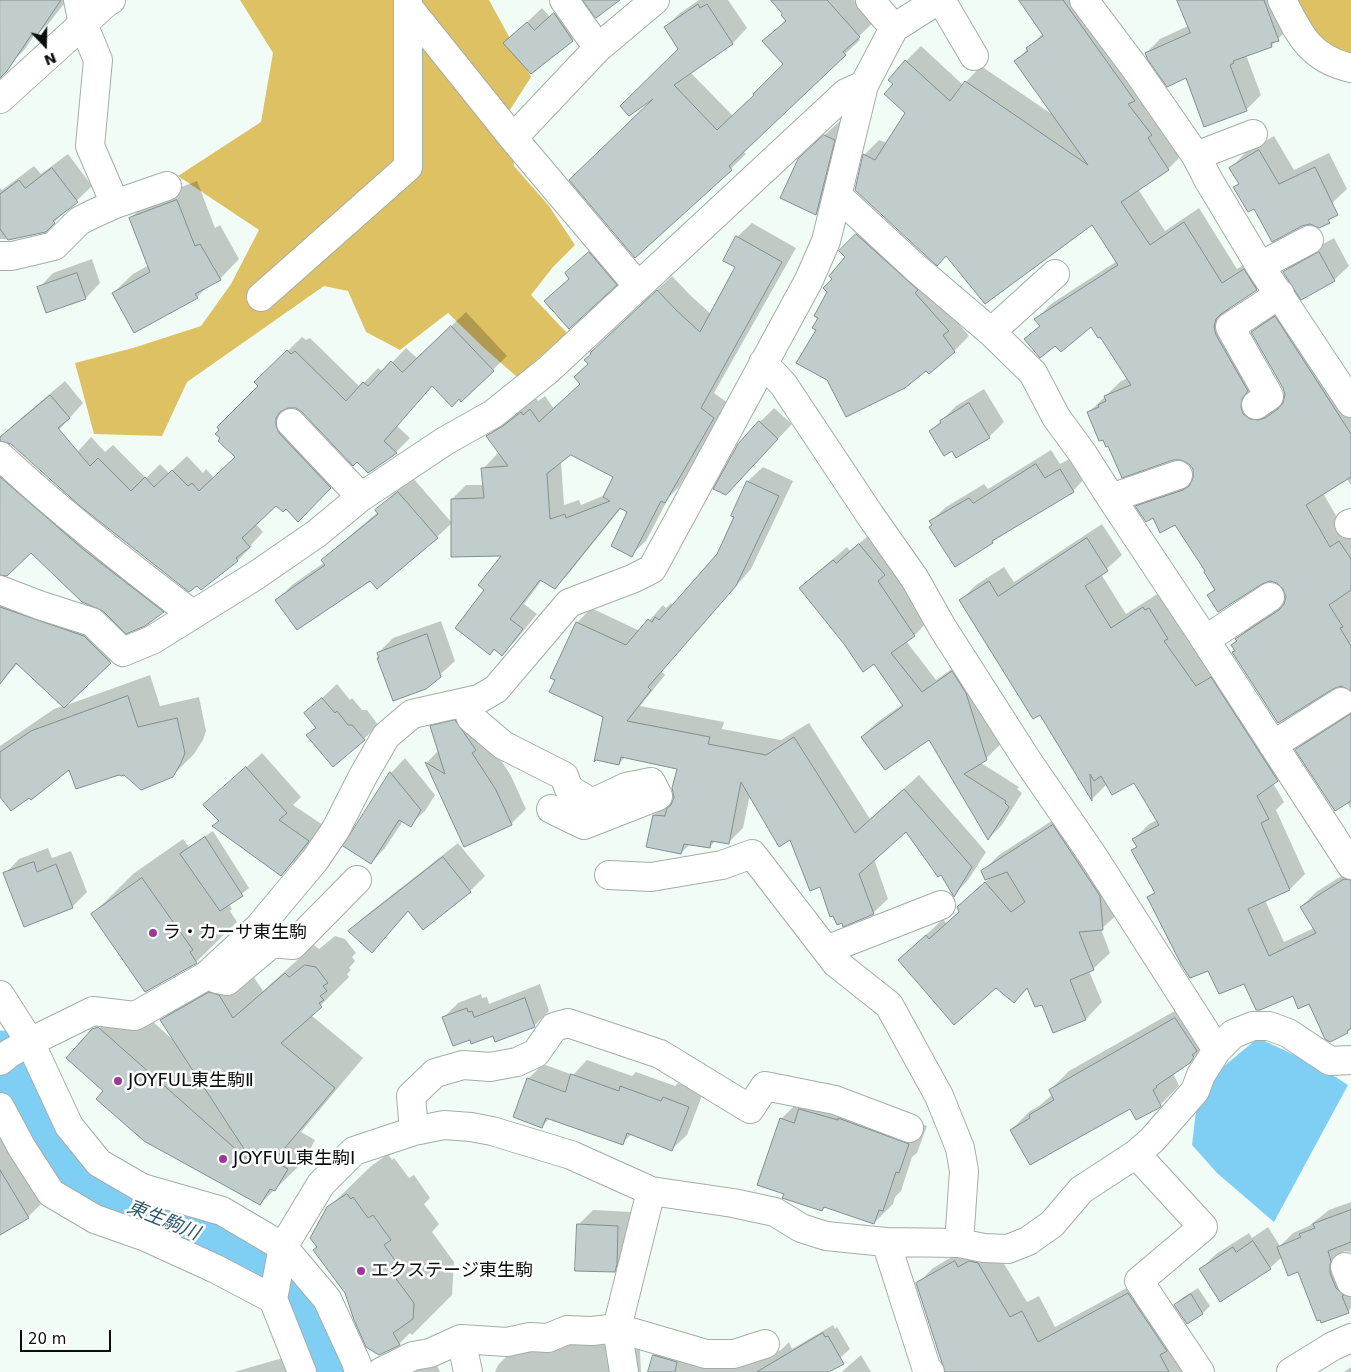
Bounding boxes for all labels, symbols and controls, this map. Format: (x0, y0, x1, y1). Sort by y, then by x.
north arrow (20, 20, 70, 70)
text: N (42, 49, 59, 69)
place label: ラ・カーサ東生駒 (163, 922, 307, 944)
marker: ラ・カーサ東生駒 (147, 927, 159, 939)
place label: JOYFUL東生駒Ⅱ (128, 1070, 254, 1092)
marker: JOYFUL東生駒Ⅱ (112, 1075, 124, 1087)
place label: JOYFUL東生駒Ⅰ (233, 1148, 355, 1170)
marker: JOYFUL東生駒Ⅰ (217, 1153, 229, 1165)
water label: 東生駒川 (123, 1196, 203, 1246)
place label: エクステージ東生駒 (371, 1260, 533, 1282)
marker: エクステージ東生駒 (355, 1265, 367, 1277)
scale bar (22, 1320, 114, 1352)
text: 20 m (28, 1330, 66, 1348)

